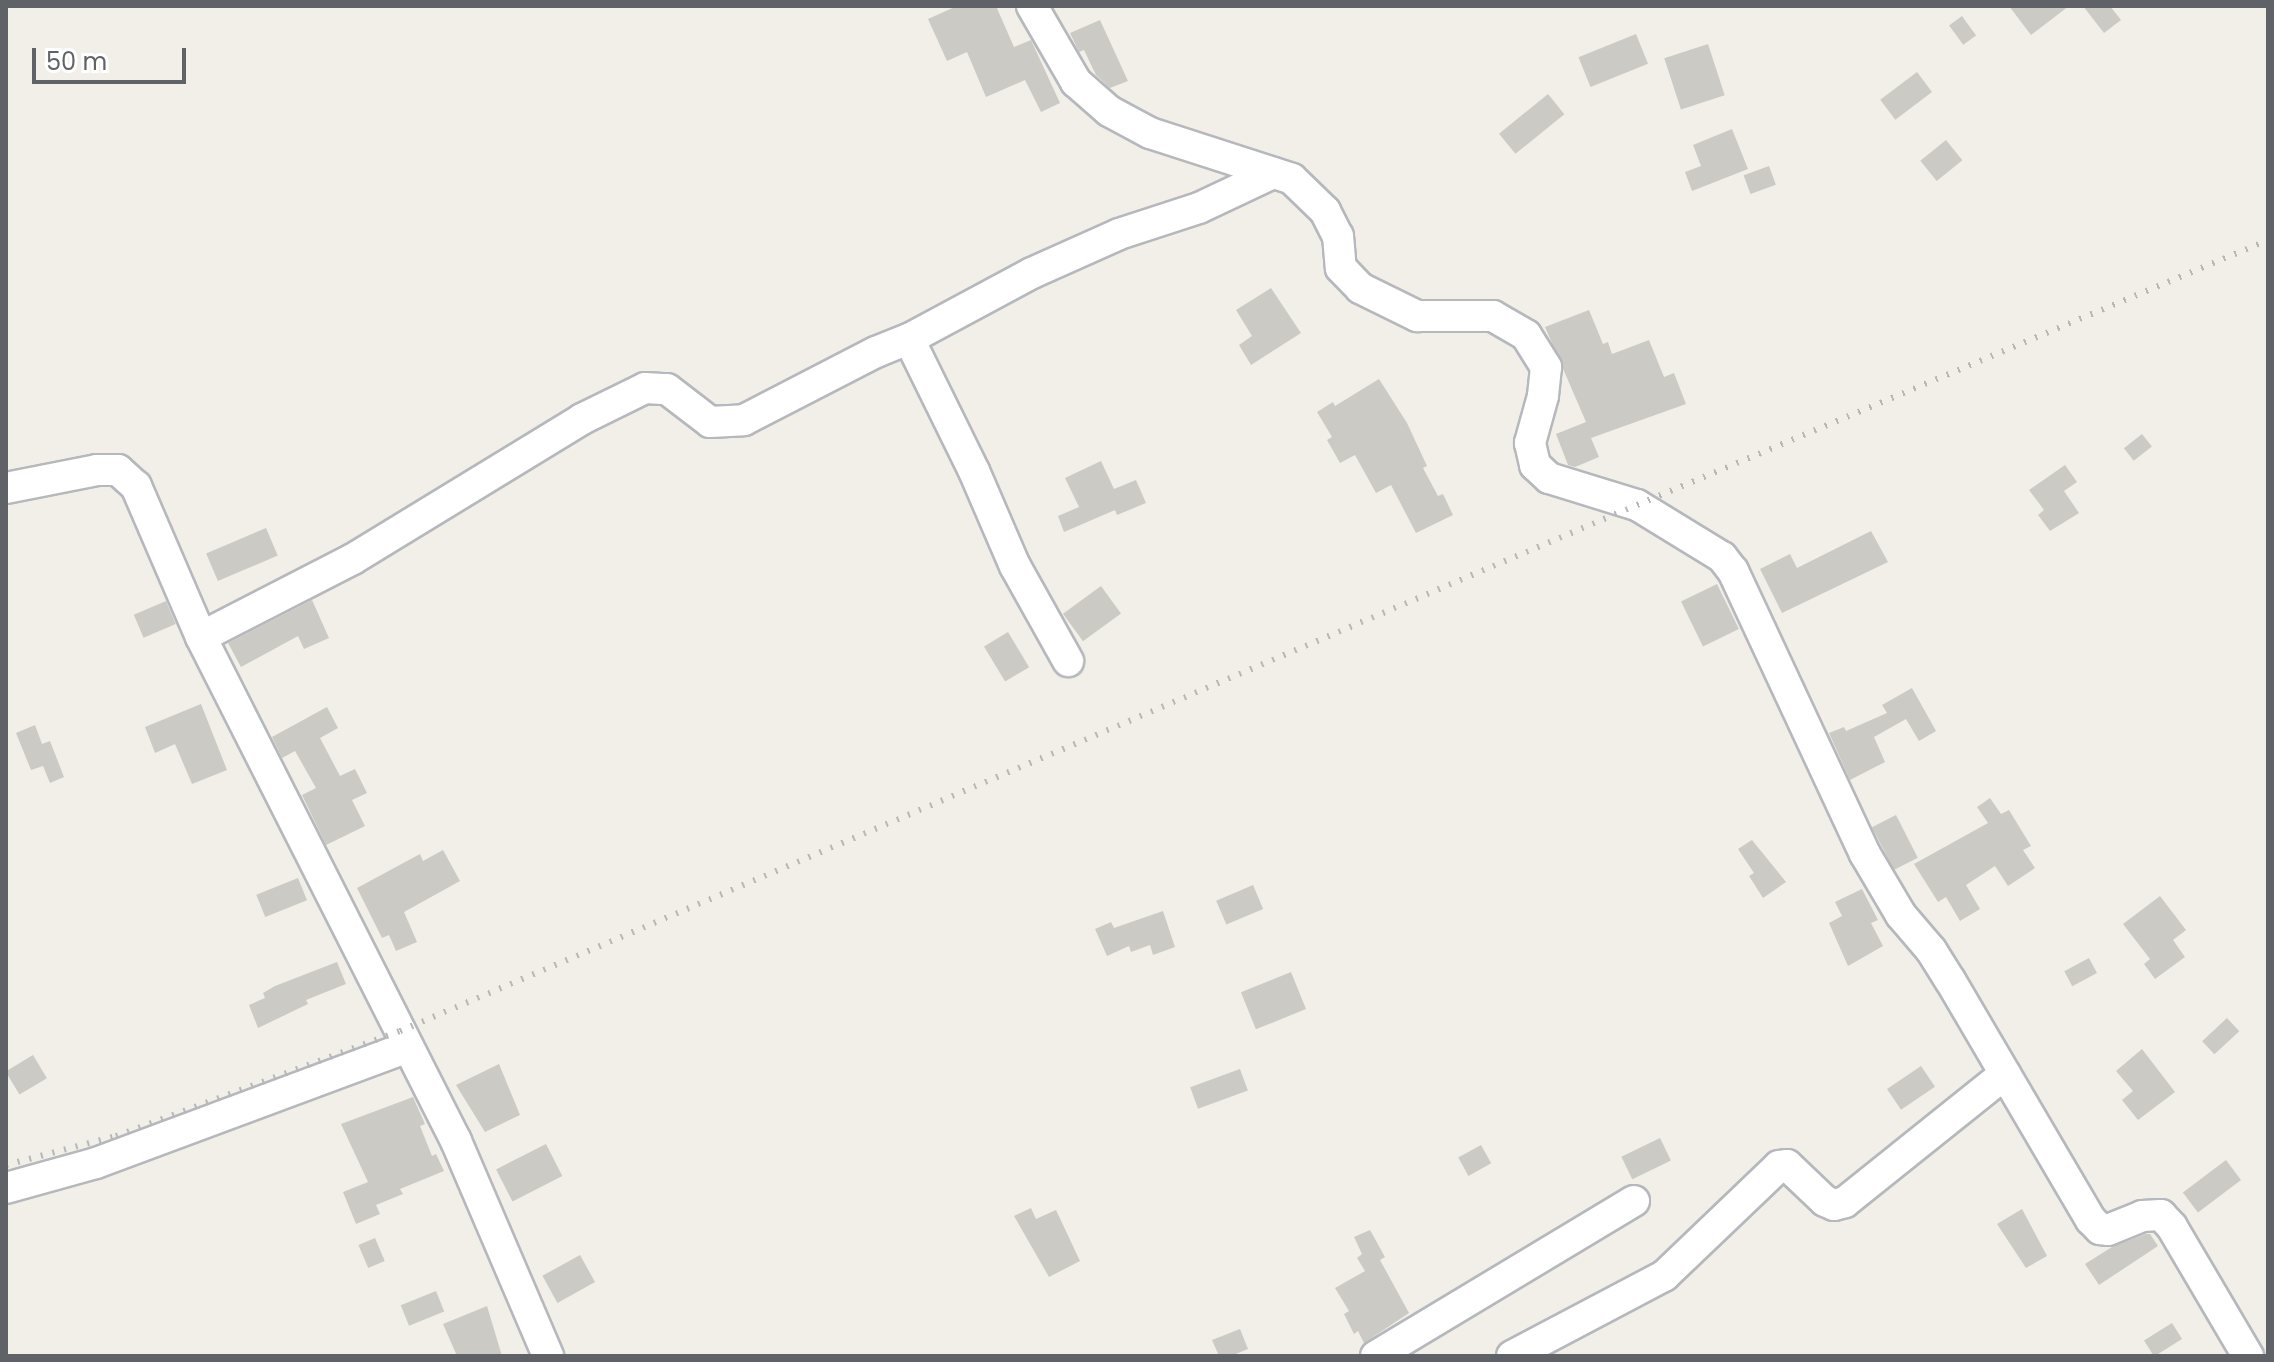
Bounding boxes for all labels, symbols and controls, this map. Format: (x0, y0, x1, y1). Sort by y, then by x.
scale bar (36, 32, 190, 82)
text: 50 m (46, 45, 107, 78)

